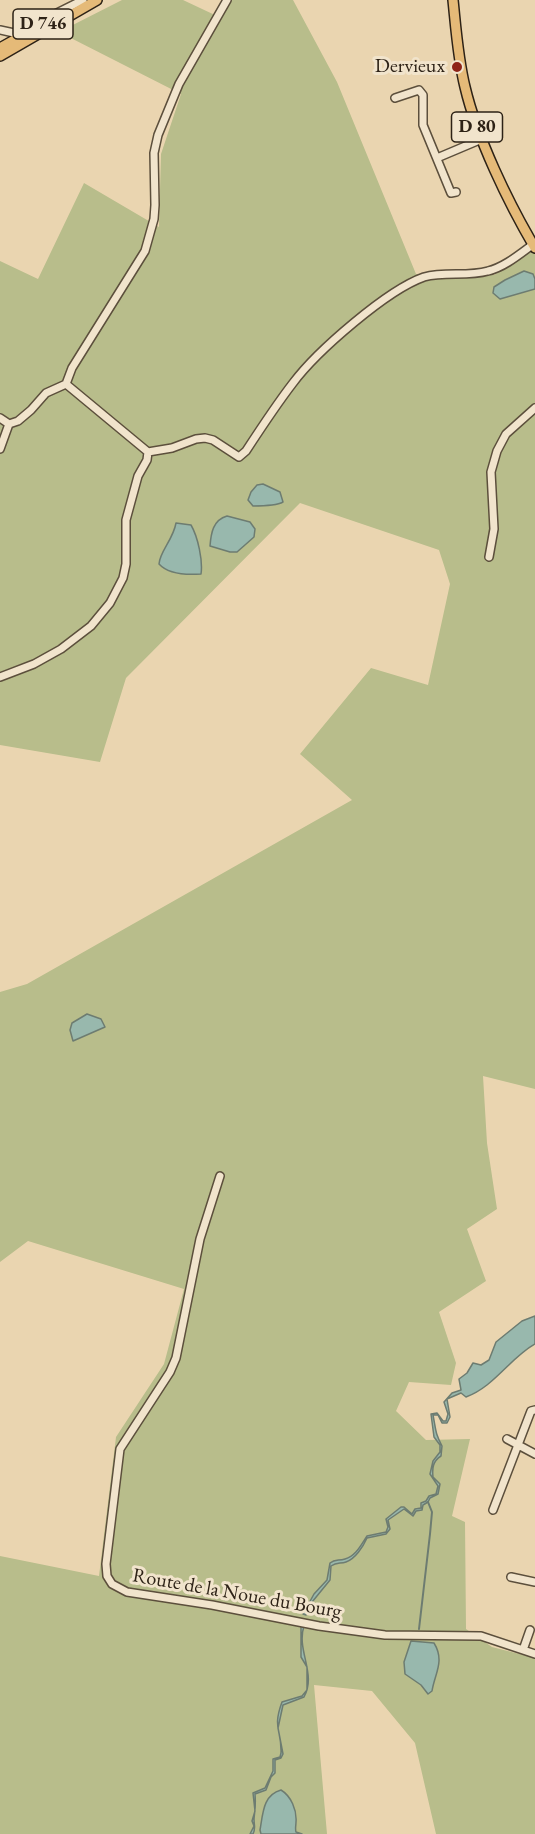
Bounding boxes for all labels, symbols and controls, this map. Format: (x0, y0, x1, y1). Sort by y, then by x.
road number: D 746 (13, 9, 73, 39)
place label: Dervieux (375, 55, 445, 79)
marker: Dervieux (450, 60, 464, 74)
road number: D 80 (452, 112, 502, 142)
street label: Route de la Noue du Bourg (131, 1564, 343, 1624)

